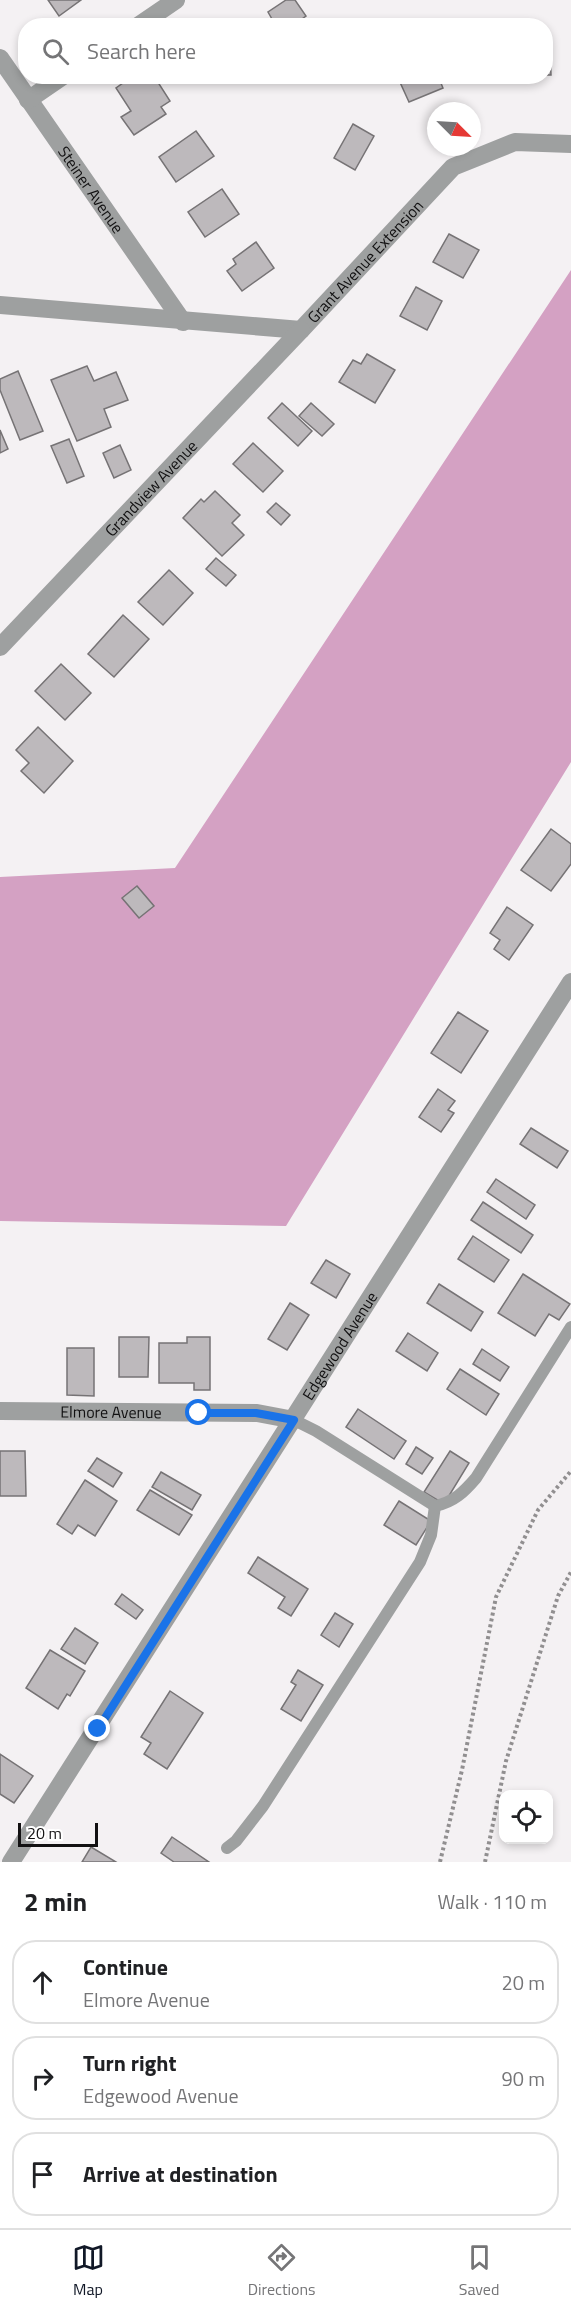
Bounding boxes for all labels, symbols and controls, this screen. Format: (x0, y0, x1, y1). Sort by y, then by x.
search box (18, 18, 553, 84)
text: Search here (87, 34, 196, 68)
icon: search (39, 35, 72, 68)
north arrow (427, 102, 481, 156)
street label: Steiner Avenue (52, 141, 130, 238)
street label: Grant Avenue Extension (301, 194, 429, 328)
street label: Grandview Avenue (99, 434, 203, 542)
street label: Edgewood Avenue (296, 1287, 383, 1405)
street label: Elmore Avenue (60, 1399, 162, 1424)
route start (185, 1399, 211, 1425)
route end (84, 1715, 110, 1741)
map controls (499, 1790, 553, 1844)
button: locate (499, 1790, 553, 1844)
scale bar (18, 1820, 98, 1848)
text: 20 m (27, 1821, 62, 1845)
text: 2 min (24, 1882, 87, 1921)
text: Walk · 110 m (438, 1886, 547, 1917)
text: Continue (83, 1950, 168, 1984)
icon: ahead (26, 1966, 59, 1999)
text: 20 m (501, 1967, 545, 1998)
text: Elmore Avenue (83, 1984, 210, 2015)
text: Turn right (83, 2046, 177, 2080)
icon: right (26, 2062, 59, 2095)
text: 90 m (501, 2063, 545, 2094)
text: Edgewood Avenue (83, 2080, 239, 2111)
text: Arrive at destination (83, 2157, 278, 2191)
icon: arrive (26, 2158, 59, 2191)
tab: Map (72, 2241, 105, 2301)
tab: Directions (248, 2241, 316, 2301)
tab: Saved (459, 2241, 499, 2301)

